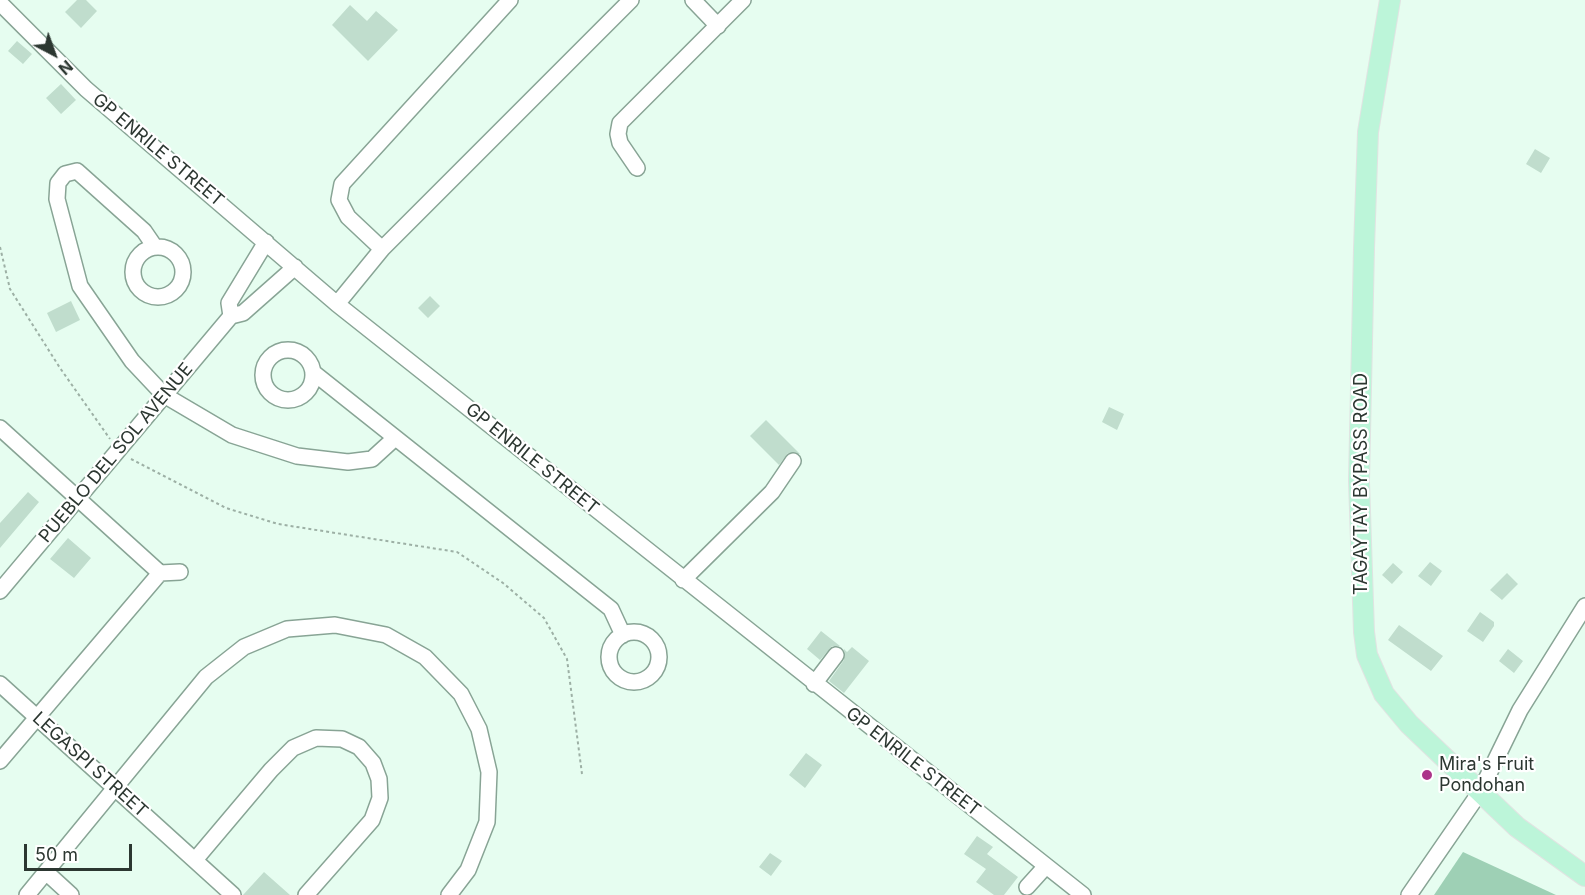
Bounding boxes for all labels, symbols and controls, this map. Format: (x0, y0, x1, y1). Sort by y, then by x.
north arrow (24, 24, 84, 84)
text: N (55, 56, 77, 79)
street label: GP ENRILE STREET (88, 89, 228, 211)
street label: PUEBLO DEL SOL AVENUE (35, 359, 197, 547)
street label: TAGAYTAY BYPASS ROAD (1351, 373, 1373, 595)
street label: GP ENRILE STREET (461, 399, 603, 519)
street label: GP ENRILE STREET (841, 703, 985, 821)
street label: LEGASPI STREET (28, 708, 152, 822)
place label: Mira's Fruit Pondohan (1439, 754, 1534, 796)
marker: Mira's Fruit Pondohan (1420, 768, 1434, 782)
scale bar (27, 832, 135, 870)
text: 50 m (35, 844, 78, 865)

